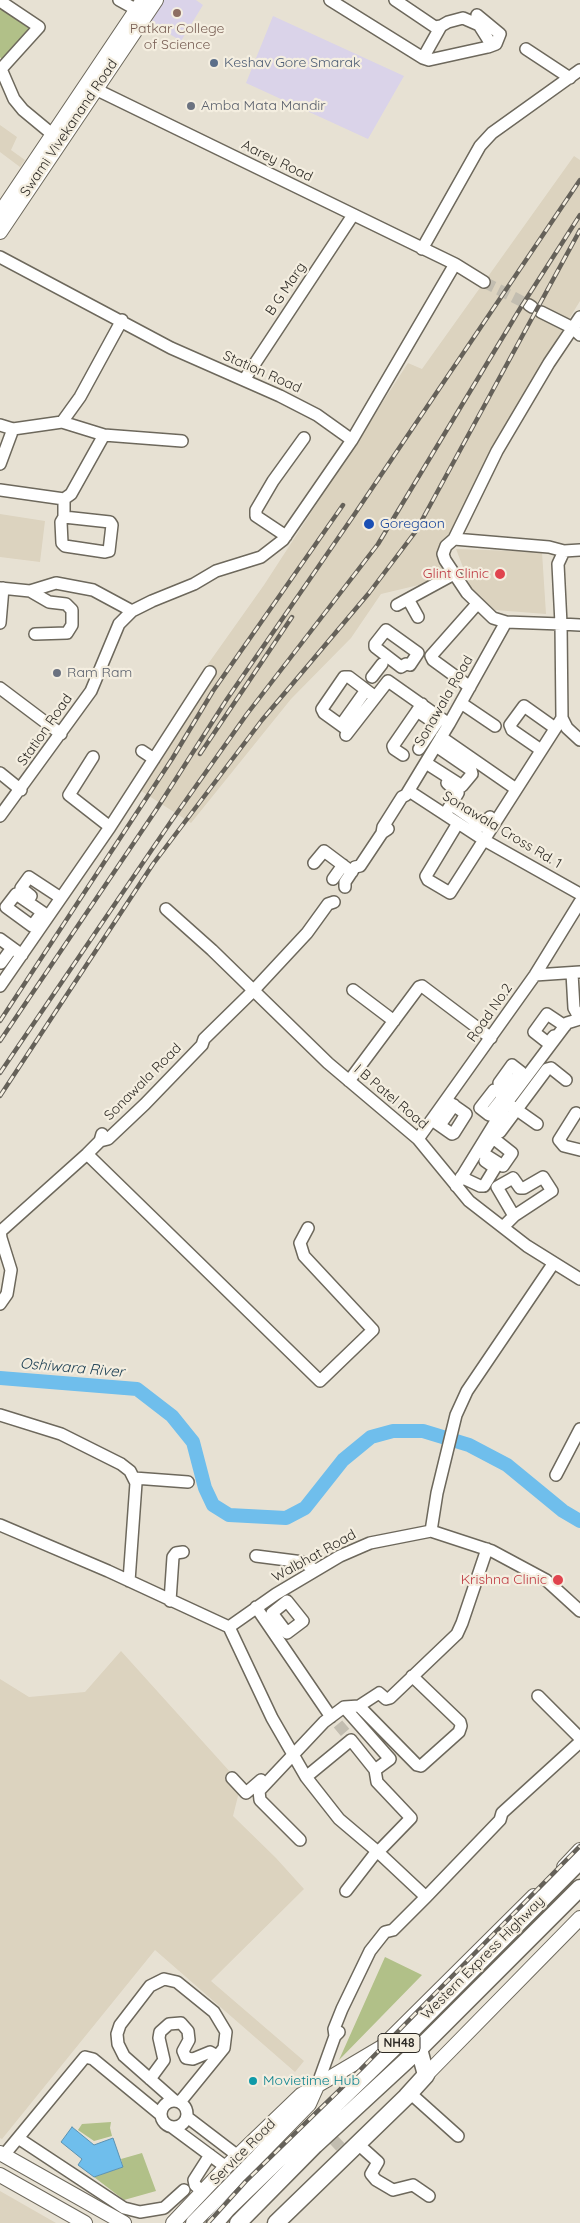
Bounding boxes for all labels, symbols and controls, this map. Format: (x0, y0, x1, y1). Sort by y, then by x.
marker: Patkar College of Science (171, 7, 183, 19)
place label: Patkar College of Science (130, 21, 224, 54)
place label: Keshav Gore Smarak (224, 55, 360, 71)
street label: Swami Vivekanand Road (17, 56, 121, 200)
marker: Keshav Gore Smarak (208, 57, 220, 69)
place label: Amba Mata Mandir (201, 98, 326, 114)
marker: Amba Mata Mandir (185, 100, 197, 112)
street label: Aarey Road (239, 137, 315, 185)
street label: B G Marg (262, 259, 310, 319)
street label: Station Road (220, 347, 304, 397)
place label: Goregaon (380, 516, 445, 532)
marker: Goregaon (362, 517, 376, 531)
place label: Glint Clinic (423, 566, 489, 582)
marker: Glint Clinic (493, 567, 507, 581)
street label: Sonawala Road (411, 653, 477, 749)
place label: Ram Ram (67, 665, 132, 681)
marker: Ram Ram (51, 667, 63, 679)
street label: Station Road (14, 691, 76, 769)
street label: Sonawala Cross Rd. 1 (439, 788, 565, 872)
street label: Road No.2 (464, 981, 516, 1045)
street label: Sonawala Road (101, 1040, 185, 1124)
street label: I B Patel Road (351, 1061, 431, 1133)
water label: Oshiwara River (19, 1354, 125, 1382)
street label: Walbhat Road (269, 1526, 359, 1586)
place label: Krishna Clinic (461, 1572, 547, 1588)
marker: Krishna Clinic (551, 1573, 565, 1587)
street label: Western Express Highway (418, 1893, 548, 2023)
road number: NH48 (378, 2034, 420, 2052)
place label: Movietime Hub (263, 2073, 360, 2089)
marker: Movietime Hub (247, 2075, 259, 2087)
street label: Service Road (207, 2116, 279, 2188)

